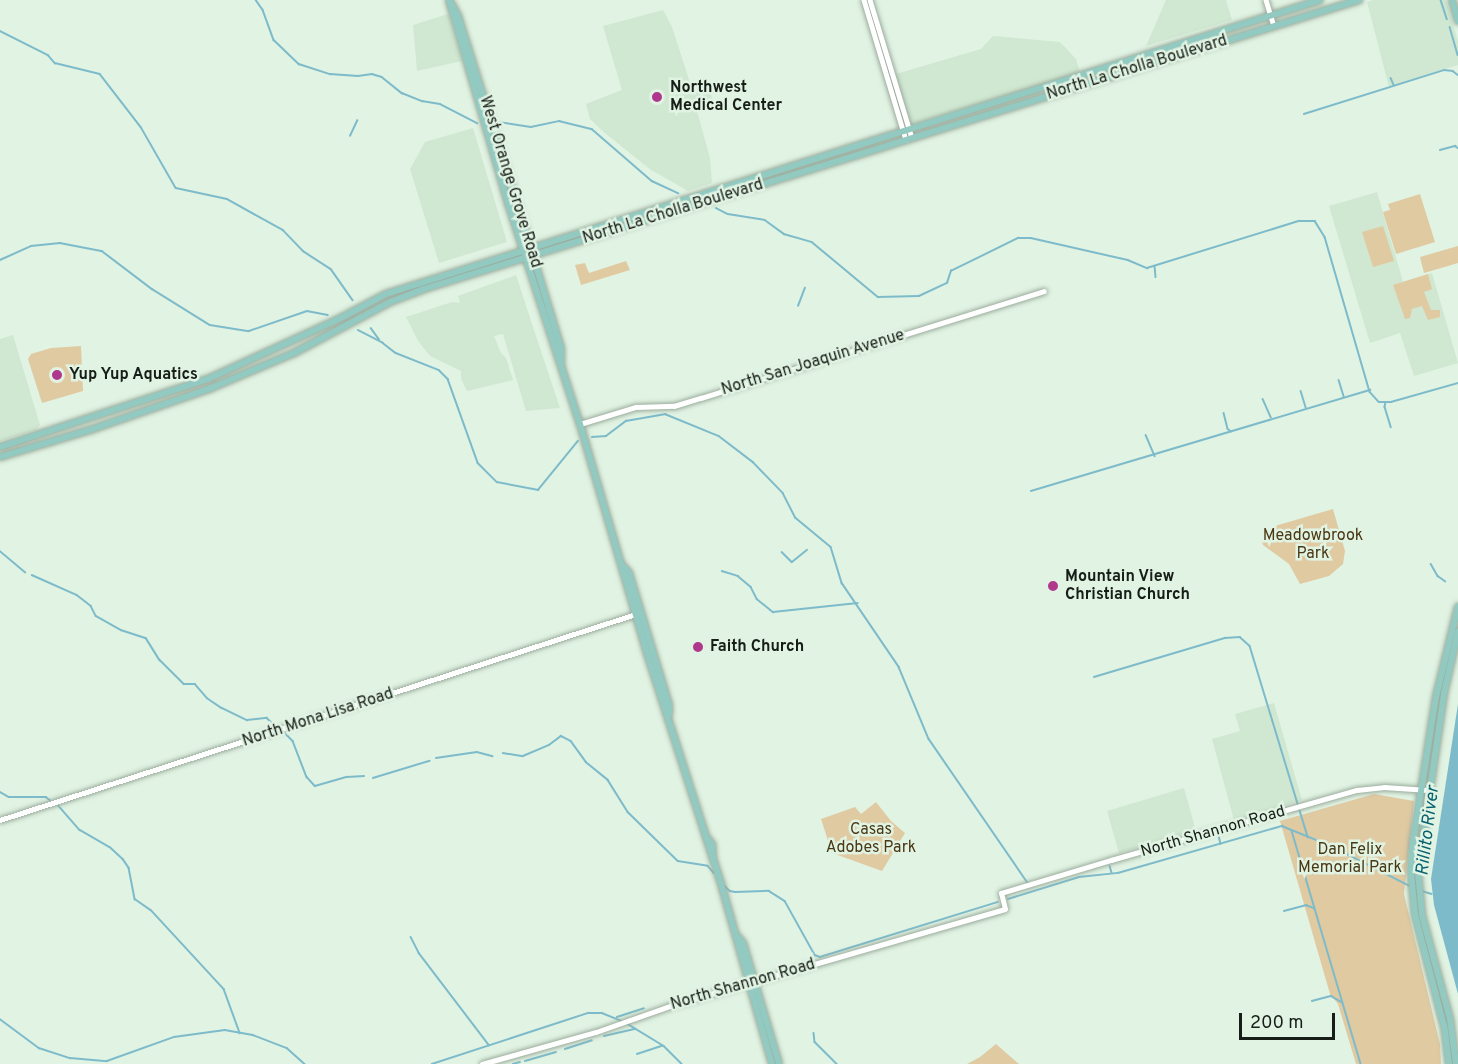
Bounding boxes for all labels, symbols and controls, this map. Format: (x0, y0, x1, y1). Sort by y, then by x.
street label: North La Cholla Boulevard (1044, 31, 1230, 105)
place label: Northwest Medical Center (670, 78, 782, 116)
marker: Northwest Medical Center (648, 88, 666, 106)
street label: West Orange Grove Road (475, 94, 545, 270)
street label: North La Cholla Boulevard (580, 175, 766, 249)
street label: North San Joaquin Avenue (719, 326, 907, 400)
place label: Yup Yup Aquatics (69, 365, 199, 385)
marker: Yup Yup Aquatics (50, 368, 64, 382)
park label: Meadowbrook Park (1263, 526, 1363, 564)
place label: Mountain View Christian Church (1065, 567, 1190, 605)
marker: Mountain View Christian Church (1046, 579, 1060, 593)
place label: Faith Church (710, 637, 804, 657)
marker: Faith Church (691, 640, 705, 654)
street label: North Mona Lisa Road (240, 684, 396, 752)
water label: Rillito River (1413, 785, 1445, 877)
street label: North Shannon Road (1138, 802, 1288, 862)
park label: Casas Adobes Park (826, 820, 916, 858)
park label: Dan Felix Memorial Park (1298, 840, 1402, 878)
street label: North Shannon Road (668, 955, 818, 1015)
scale bar (1242, 1001, 1338, 1039)
text: 200 m (1250, 1012, 1303, 1035)

